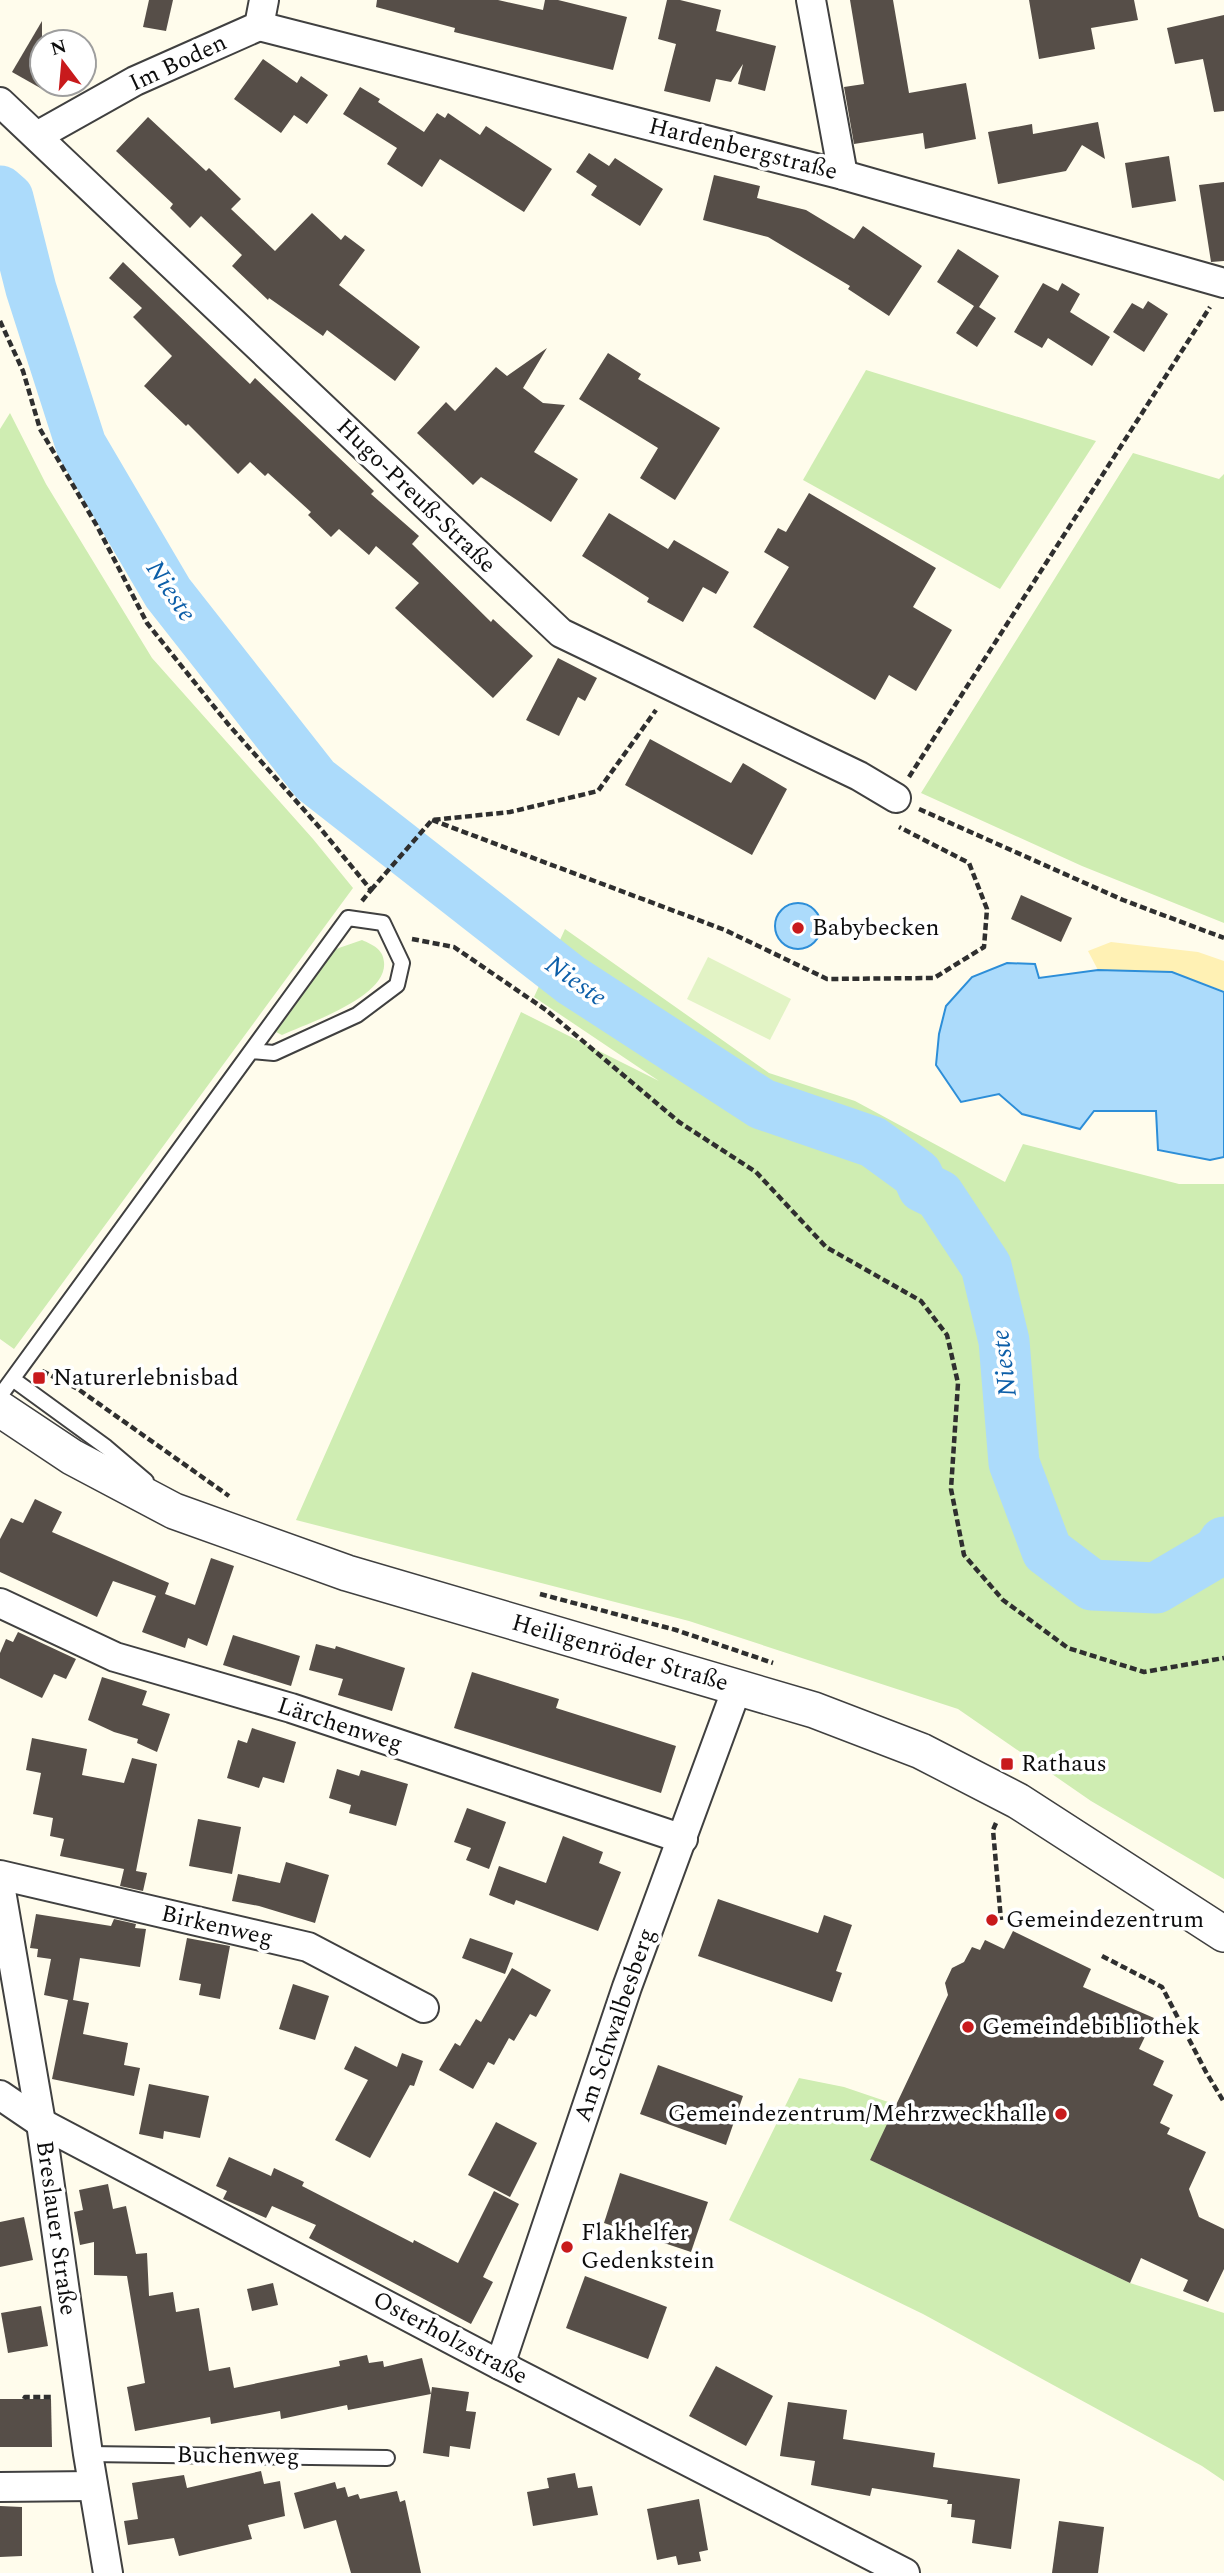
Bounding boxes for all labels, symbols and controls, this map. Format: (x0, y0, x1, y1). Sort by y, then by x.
street label: Im Boden (123, 25, 233, 101)
north arrow (28, 28, 98, 98)
text: N (47, 32, 70, 64)
street label: Hardenbergstraße (645, 108, 841, 190)
street label: Hugo-Preuß-Straße (328, 410, 504, 582)
water label: Nieste (135, 552, 207, 630)
place label: Babybecken (812, 910, 940, 946)
marker: Babybecken (790, 920, 806, 936)
water label: Nieste (537, 945, 615, 1017)
water label: Nieste (980, 1327, 1028, 1399)
place label: Naturerlebnisbad (53, 1360, 239, 1396)
marker: Naturerlebnisbad (31, 1370, 47, 1386)
street label: Heiligenröder Straße (507, 1605, 733, 1701)
street label: Lärchenweg (273, 1688, 407, 1762)
place label: Rathaus (1021, 1746, 1107, 1782)
marker: Rathaus (999, 1756, 1015, 1772)
street label: Birkenweg (157, 1896, 277, 1956)
place label: Gemeindezentrum (1006, 1902, 1204, 1938)
marker: Gemeindezentrum (984, 1912, 1000, 1928)
street label: Am Schwalbesberg (565, 1923, 665, 2127)
place label: Gemeindebibliothek (982, 2009, 1200, 2045)
marker: Gemeindebibliothek (960, 2019, 976, 2035)
place label: Gemeindezentrum/Mehrzweckhalle (668, 2096, 1047, 2132)
marker: Gemeindezentrum/Mehrzweckhalle (1053, 2106, 1069, 2122)
street label: Breslauer Straße (26, 2138, 86, 2318)
place label: Flakhelfer Gedenkstein (581, 2215, 715, 2279)
marker: Flakhelfer Gedenkstein (559, 2239, 575, 2255)
street label: Osterholzstraße (366, 2282, 534, 2394)
street label: Buchenweg (176, 2437, 300, 2475)

